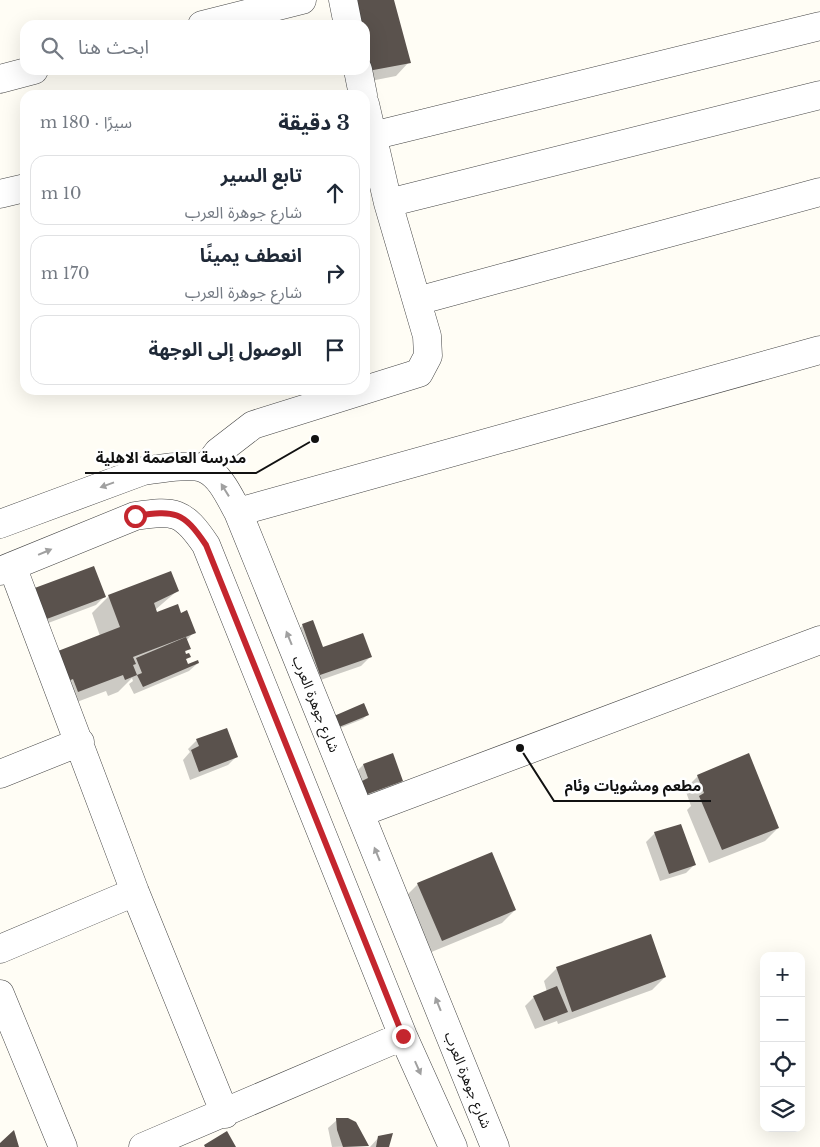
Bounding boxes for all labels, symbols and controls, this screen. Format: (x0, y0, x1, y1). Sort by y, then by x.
search box (20, 20, 370, 75)
icon: search (38, 34, 66, 62)
text: ابحث هنا (78, 36, 149, 59)
text: 3 دقيقة (278, 110, 350, 136)
text: سيرًا · 180 m (40, 112, 132, 132)
text: تابع السير (221, 164, 302, 187)
icon: ahead (321, 179, 349, 207)
text: 10 m (41, 183, 81, 203)
text: شارع جوهرة العرب (185, 202, 302, 222)
text: انعطف يمينًا (200, 244, 302, 267)
icon: right (321, 259, 349, 287)
text: 170 m (41, 263, 89, 283)
text: شارع جوهرة العرب (185, 282, 302, 302)
icon: arrive (321, 336, 349, 364)
text: الوصول إلى الوجهة (148, 338, 302, 361)
callout: مدرسة العاصمة الاهلية (85, 443, 256, 473)
text: مدرسة العاصمة الاهلية (96, 448, 246, 467)
one-way arrow (99, 482, 114, 489)
one-way arrow (220, 483, 229, 496)
route start (124, 505, 147, 528)
one-way arrow (38, 548, 53, 556)
one-way arrow (285, 631, 293, 646)
street label: شارع جوهرة العرب (287, 653, 344, 756)
callout: مطعم ومشويات وئام (554, 771, 711, 801)
text: مطعم ومشويات وئام (565, 776, 701, 797)
one-way arrow (373, 846, 381, 861)
map controls (760, 952, 805, 1132)
button: + (760, 952, 805, 997)
one-way arrow (434, 997, 441, 1012)
button: − (760, 997, 805, 1042)
route end (392, 1025, 415, 1048)
street label: شارع جوهرة العرب (439, 1029, 496, 1132)
button: locate (760, 1042, 805, 1087)
one-way arrow (414, 1061, 422, 1075)
button: layers (760, 1087, 805, 1132)

